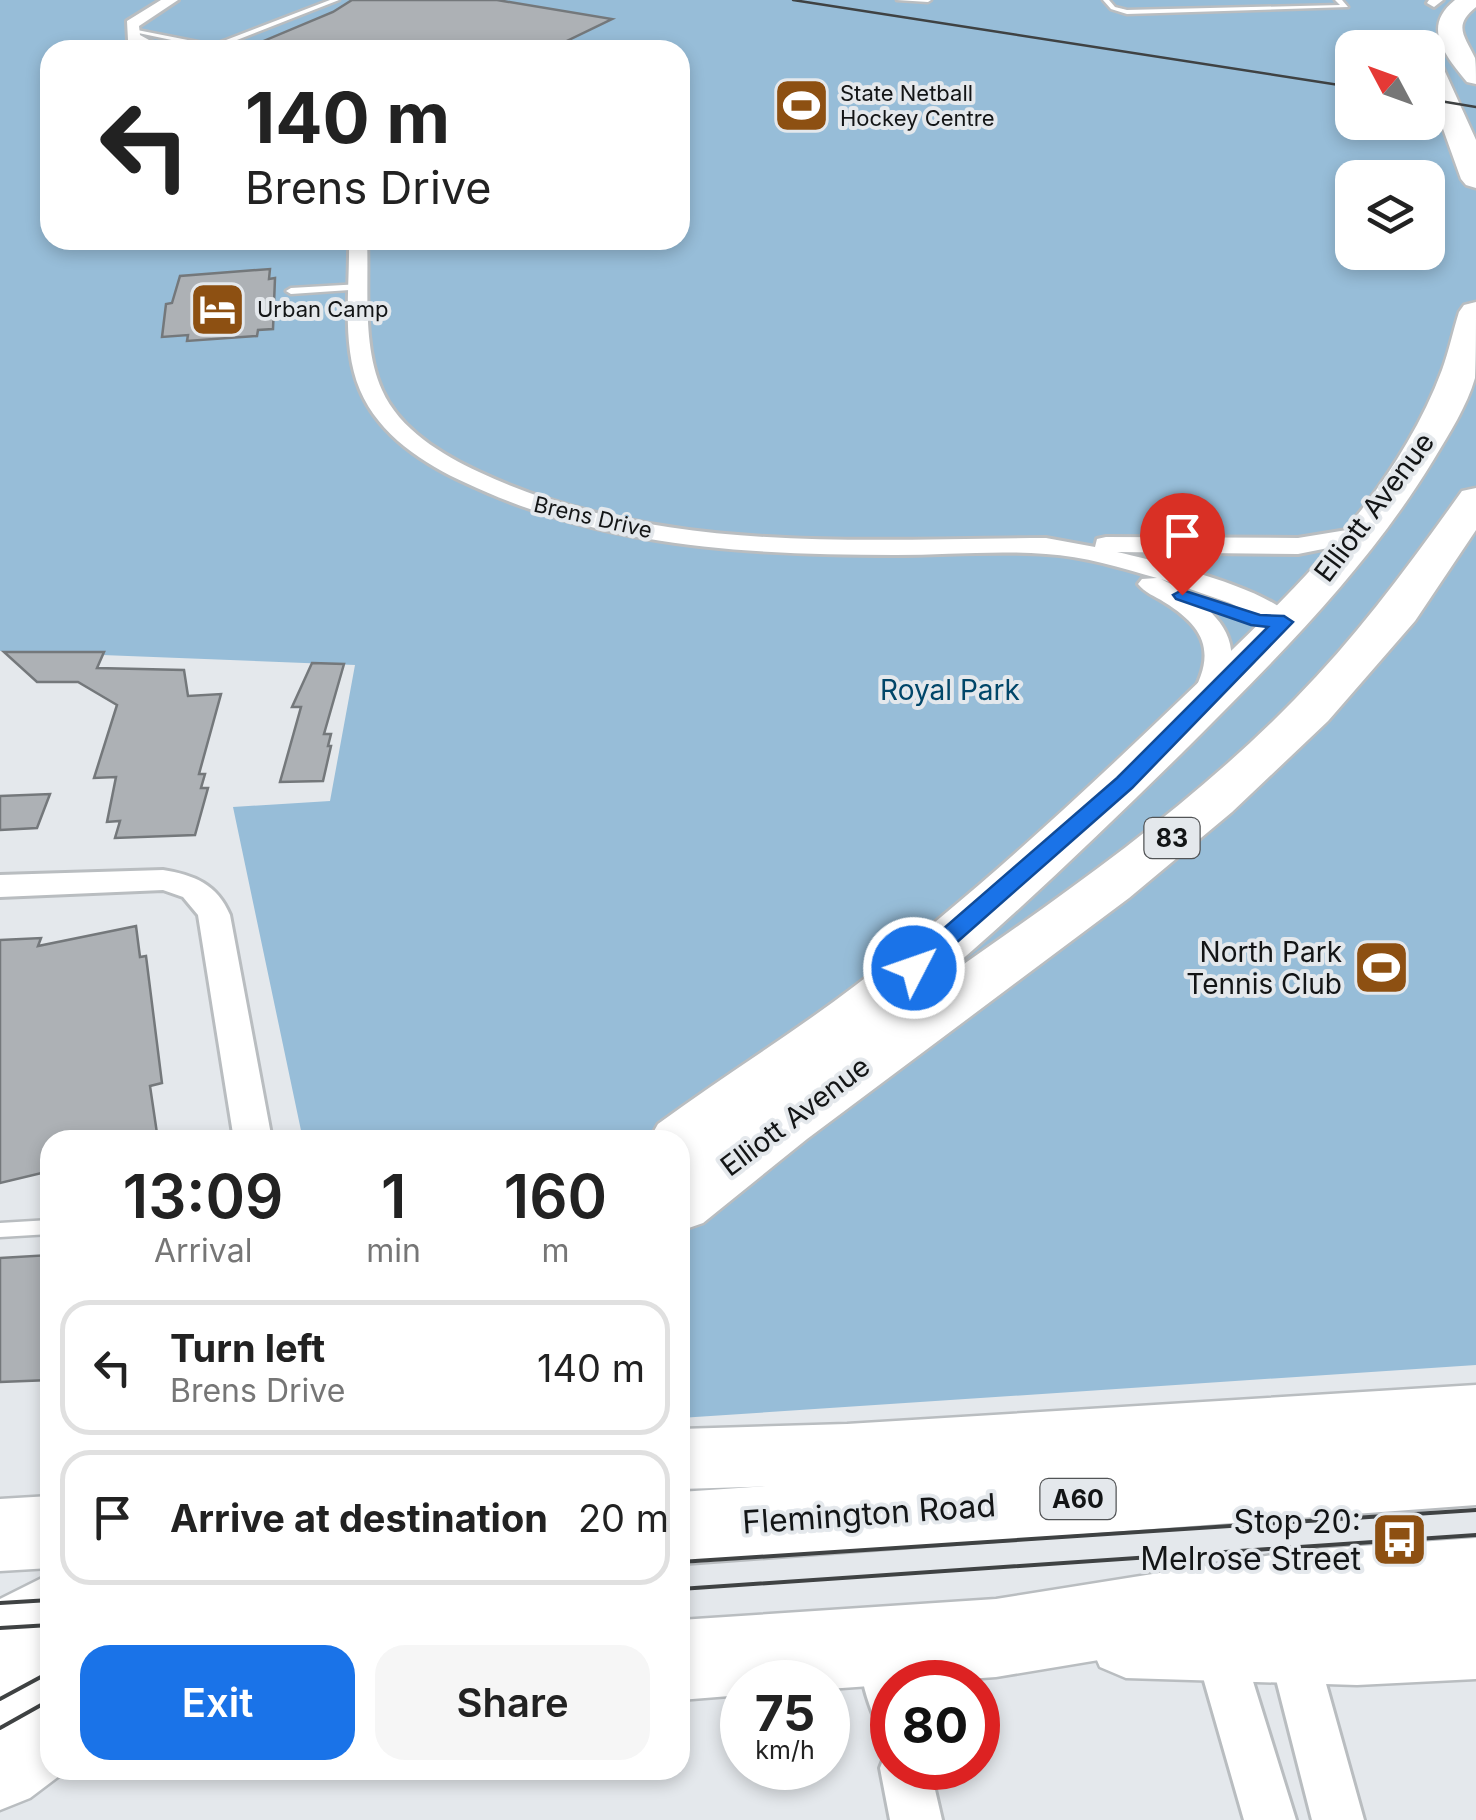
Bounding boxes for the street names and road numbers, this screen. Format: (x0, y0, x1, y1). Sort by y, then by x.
street label: Elliott Avenue (1307, 426, 1441, 588)
street label: Brens Drive (531, 491, 655, 543)
road number: 83 (1144, 818, 1200, 858)
street label: Elliott Avenue (714, 1049, 876, 1183)
road number: A60 (1040, 1479, 1116, 1519)
street label: Flemington Road (741, 1485, 997, 1542)

